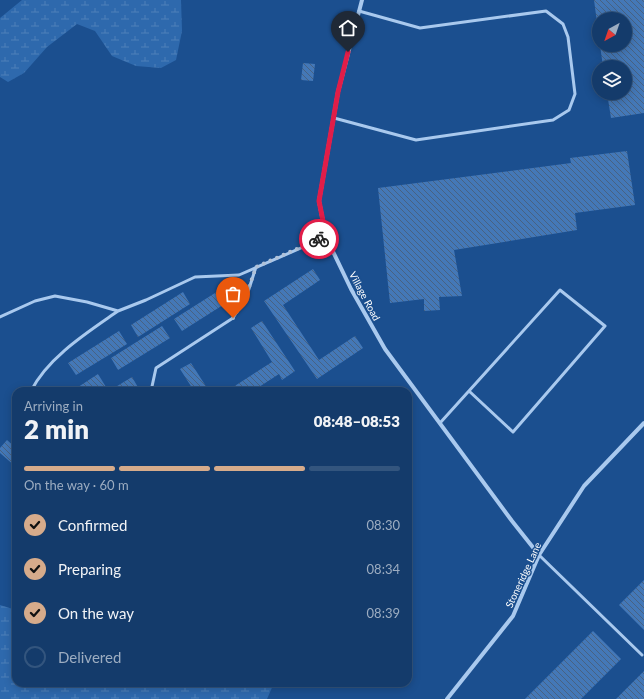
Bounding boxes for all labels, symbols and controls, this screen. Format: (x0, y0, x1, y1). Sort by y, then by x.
pin (331, 11, 365, 52)
north arrow (592, 12, 632, 52)
map controls (592, 12, 632, 100)
icon: home (337, 17, 359, 39)
button: layers (592, 60, 632, 100)
courier (299, 219, 339, 259)
icon: bike (308, 228, 330, 250)
street label: Village Road (347, 269, 383, 323)
pin (216, 277, 250, 318)
icon: bag (222, 283, 244, 305)
text: Arriving in (24, 398, 83, 414)
text: 08:48–08:53 (314, 412, 400, 430)
text: 2 min (24, 413, 89, 445)
text: On the way · 60 m (24, 477, 129, 493)
icon: check (24, 514, 46, 536)
text: Confirmed (58, 516, 127, 534)
text: 08:30 (367, 517, 400, 533)
street label: Stoneridge Lane (503, 540, 543, 610)
icon: check (24, 558, 46, 580)
text: Preparing (58, 560, 121, 578)
text: 08:34 (367, 561, 400, 577)
icon: check (24, 602, 46, 624)
text: On the way (58, 604, 134, 622)
text: 08:39 (367, 605, 400, 621)
text: Delivered (58, 648, 121, 666)

